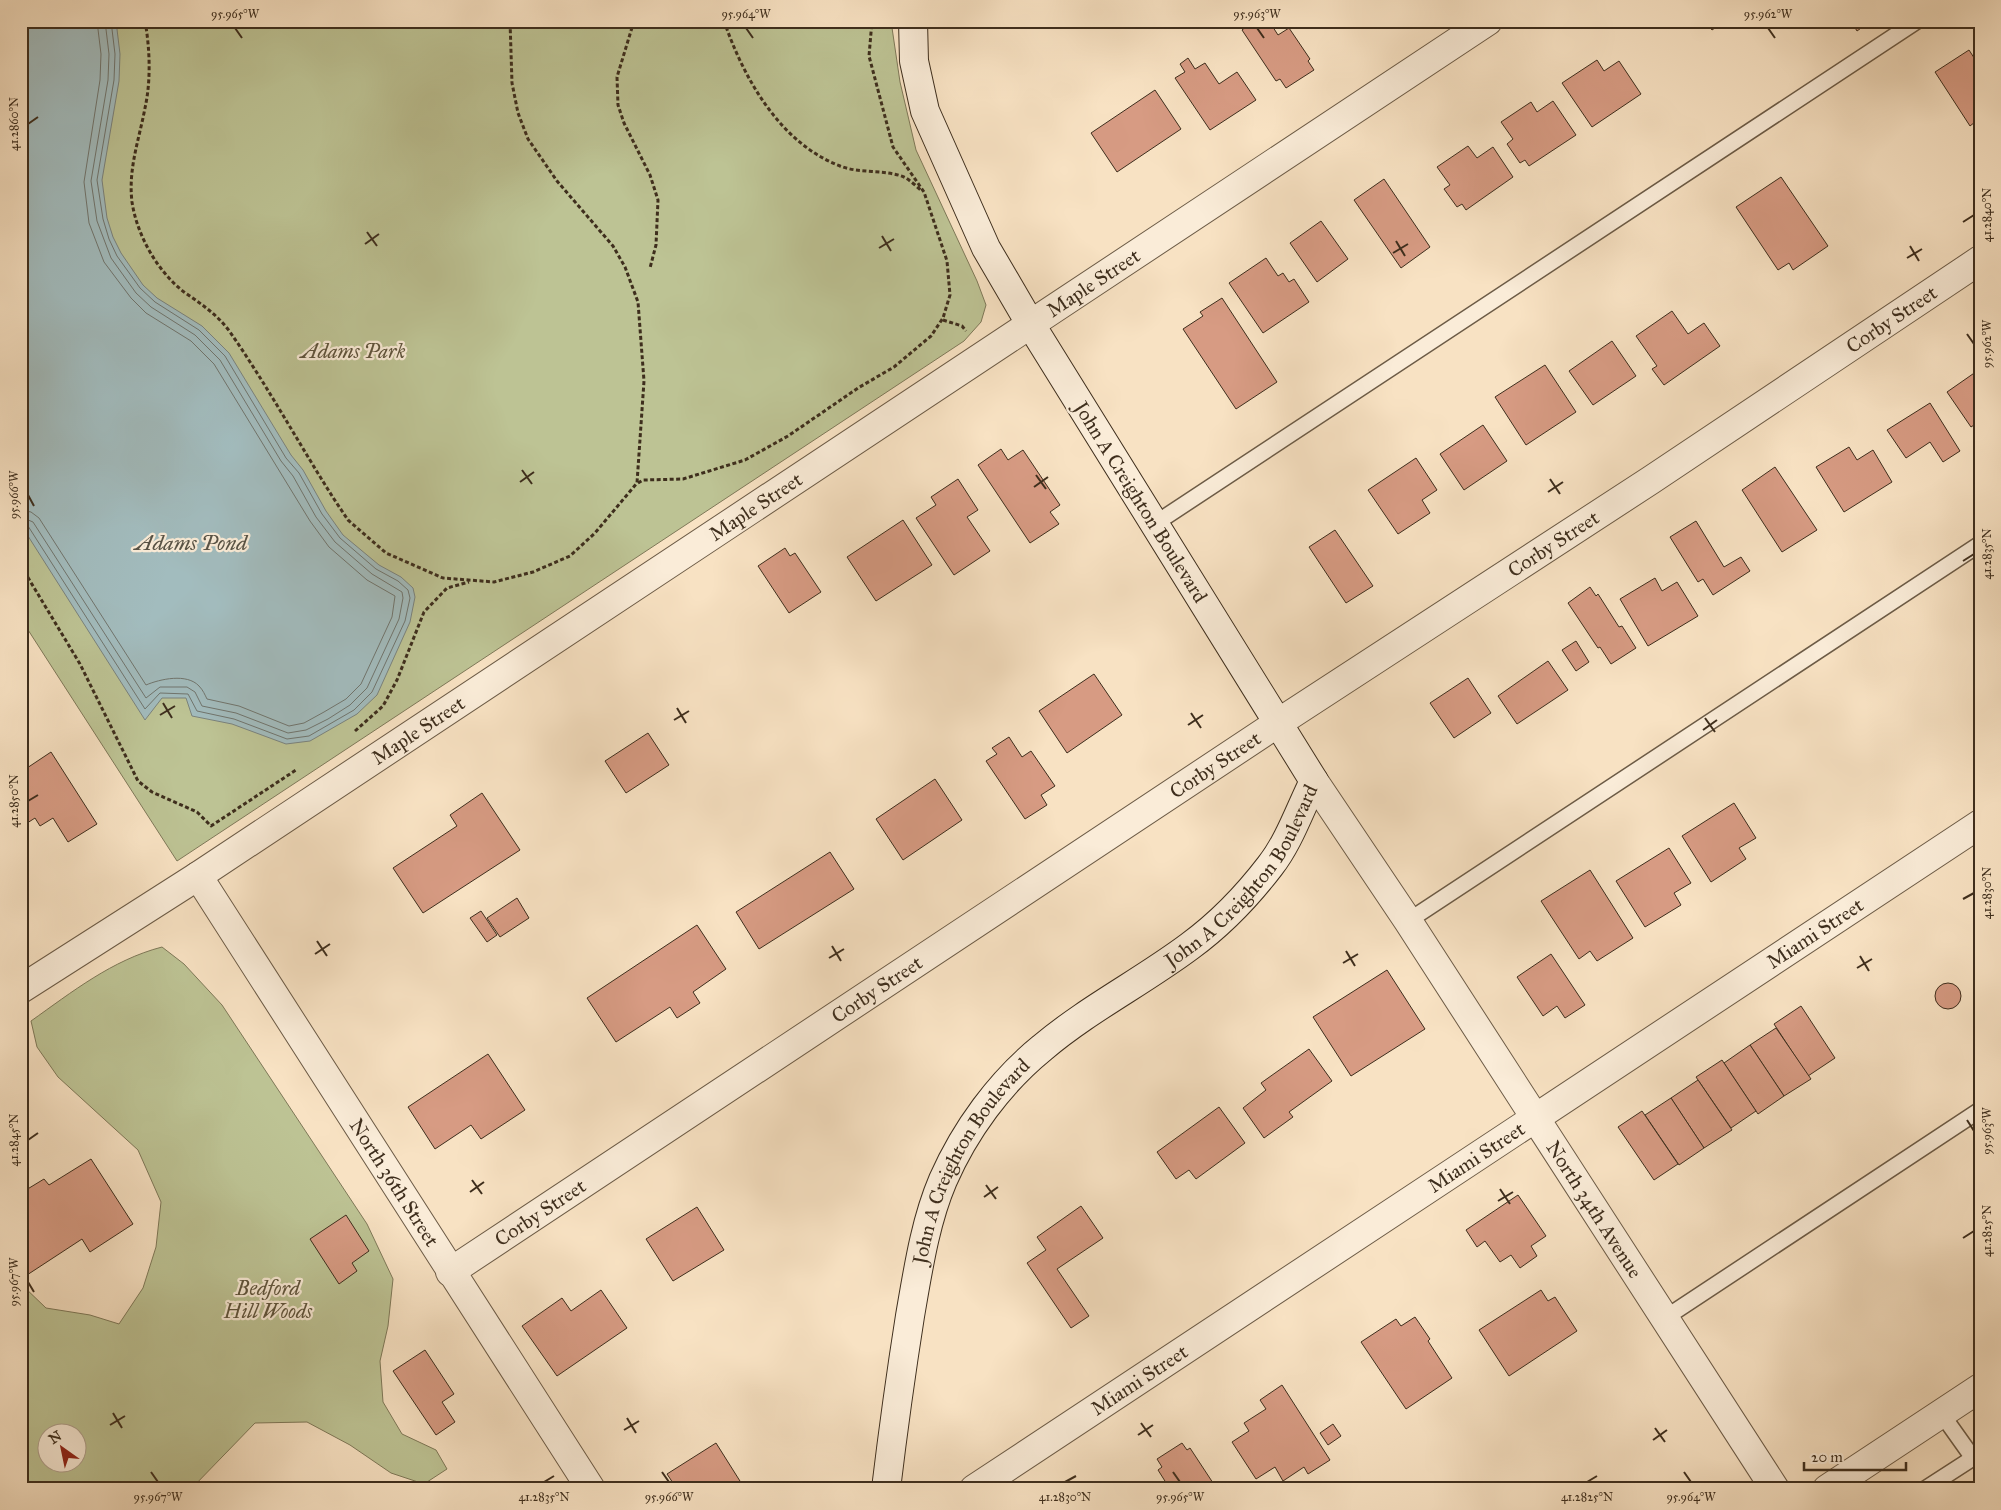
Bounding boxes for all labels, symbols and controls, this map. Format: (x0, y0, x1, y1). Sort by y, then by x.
text: 95.965°W (211, 7, 260, 21)
text: 95.964°W (721, 7, 771, 21)
text: 95.963°W (1233, 7, 1281, 21)
text: 95.962°W (1744, 7, 1793, 21)
text: 41.2860°N (7, 97, 21, 151)
text: 41.2840°N (1980, 188, 1994, 242)
street label: Maple Street (1042, 243, 1144, 322)
street label: Corby Street (1842, 280, 1942, 358)
text: 95.962°W (1980, 319, 1994, 368)
park label: Adams Park (299, 339, 405, 363)
street label: John A Creighton Boulevard (1067, 395, 1213, 608)
street label: Maple Street (705, 467, 807, 546)
text: 95.966°W (7, 470, 21, 519)
street label: Corby Street (1503, 505, 1603, 582)
text: 41.2835°N (1980, 528, 1994, 580)
water label: Adams Pond (133, 530, 249, 556)
street label: Maple Street (367, 691, 469, 770)
street label: Corby Street (1165, 726, 1265, 803)
text: 41.2850°N (7, 774, 21, 828)
street label: John A Creighton Boulevard (1158, 781, 1323, 974)
text: 41.2830°N (1980, 867, 1994, 919)
street label: Miami Street (1762, 893, 1868, 974)
street label: Corby Street (827, 950, 927, 1028)
street label: John A Creighton Boulevard (907, 1053, 1034, 1268)
text: 95.963°W (1980, 1107, 1994, 1155)
text: 41.2845°N (7, 1113, 21, 1167)
street label: North 36th Street (345, 1114, 444, 1251)
street label: Miami Street (1423, 1116, 1529, 1198)
street label: North 34th Avenue (1541, 1136, 1647, 1283)
street label: Corby Street (490, 1174, 590, 1251)
text: 41.2825°N (1980, 1205, 1994, 1257)
text: 95.967°W (7, 1257, 21, 1306)
park label: Bedford Hill Woods (223, 1276, 313, 1323)
street label: Miami Street (1086, 1339, 1192, 1420)
north arrow (38, 1422, 88, 1472)
text: N (46, 1427, 65, 1448)
scale bar (1804, 1440, 1906, 1472)
text: 20 m (1811, 1448, 1843, 1466)
text: 95.967°W (134, 1490, 183, 1504)
text: 41.2835°N (518, 1490, 570, 1504)
text: 95.966°W (645, 1490, 694, 1504)
text: 41.2830°N (1039, 1490, 1091, 1504)
text: 95.965°W (1156, 1490, 1205, 1504)
text: 41.2825°N (1561, 1490, 1613, 1504)
text: 95.964°W (1666, 1490, 1716, 1504)

